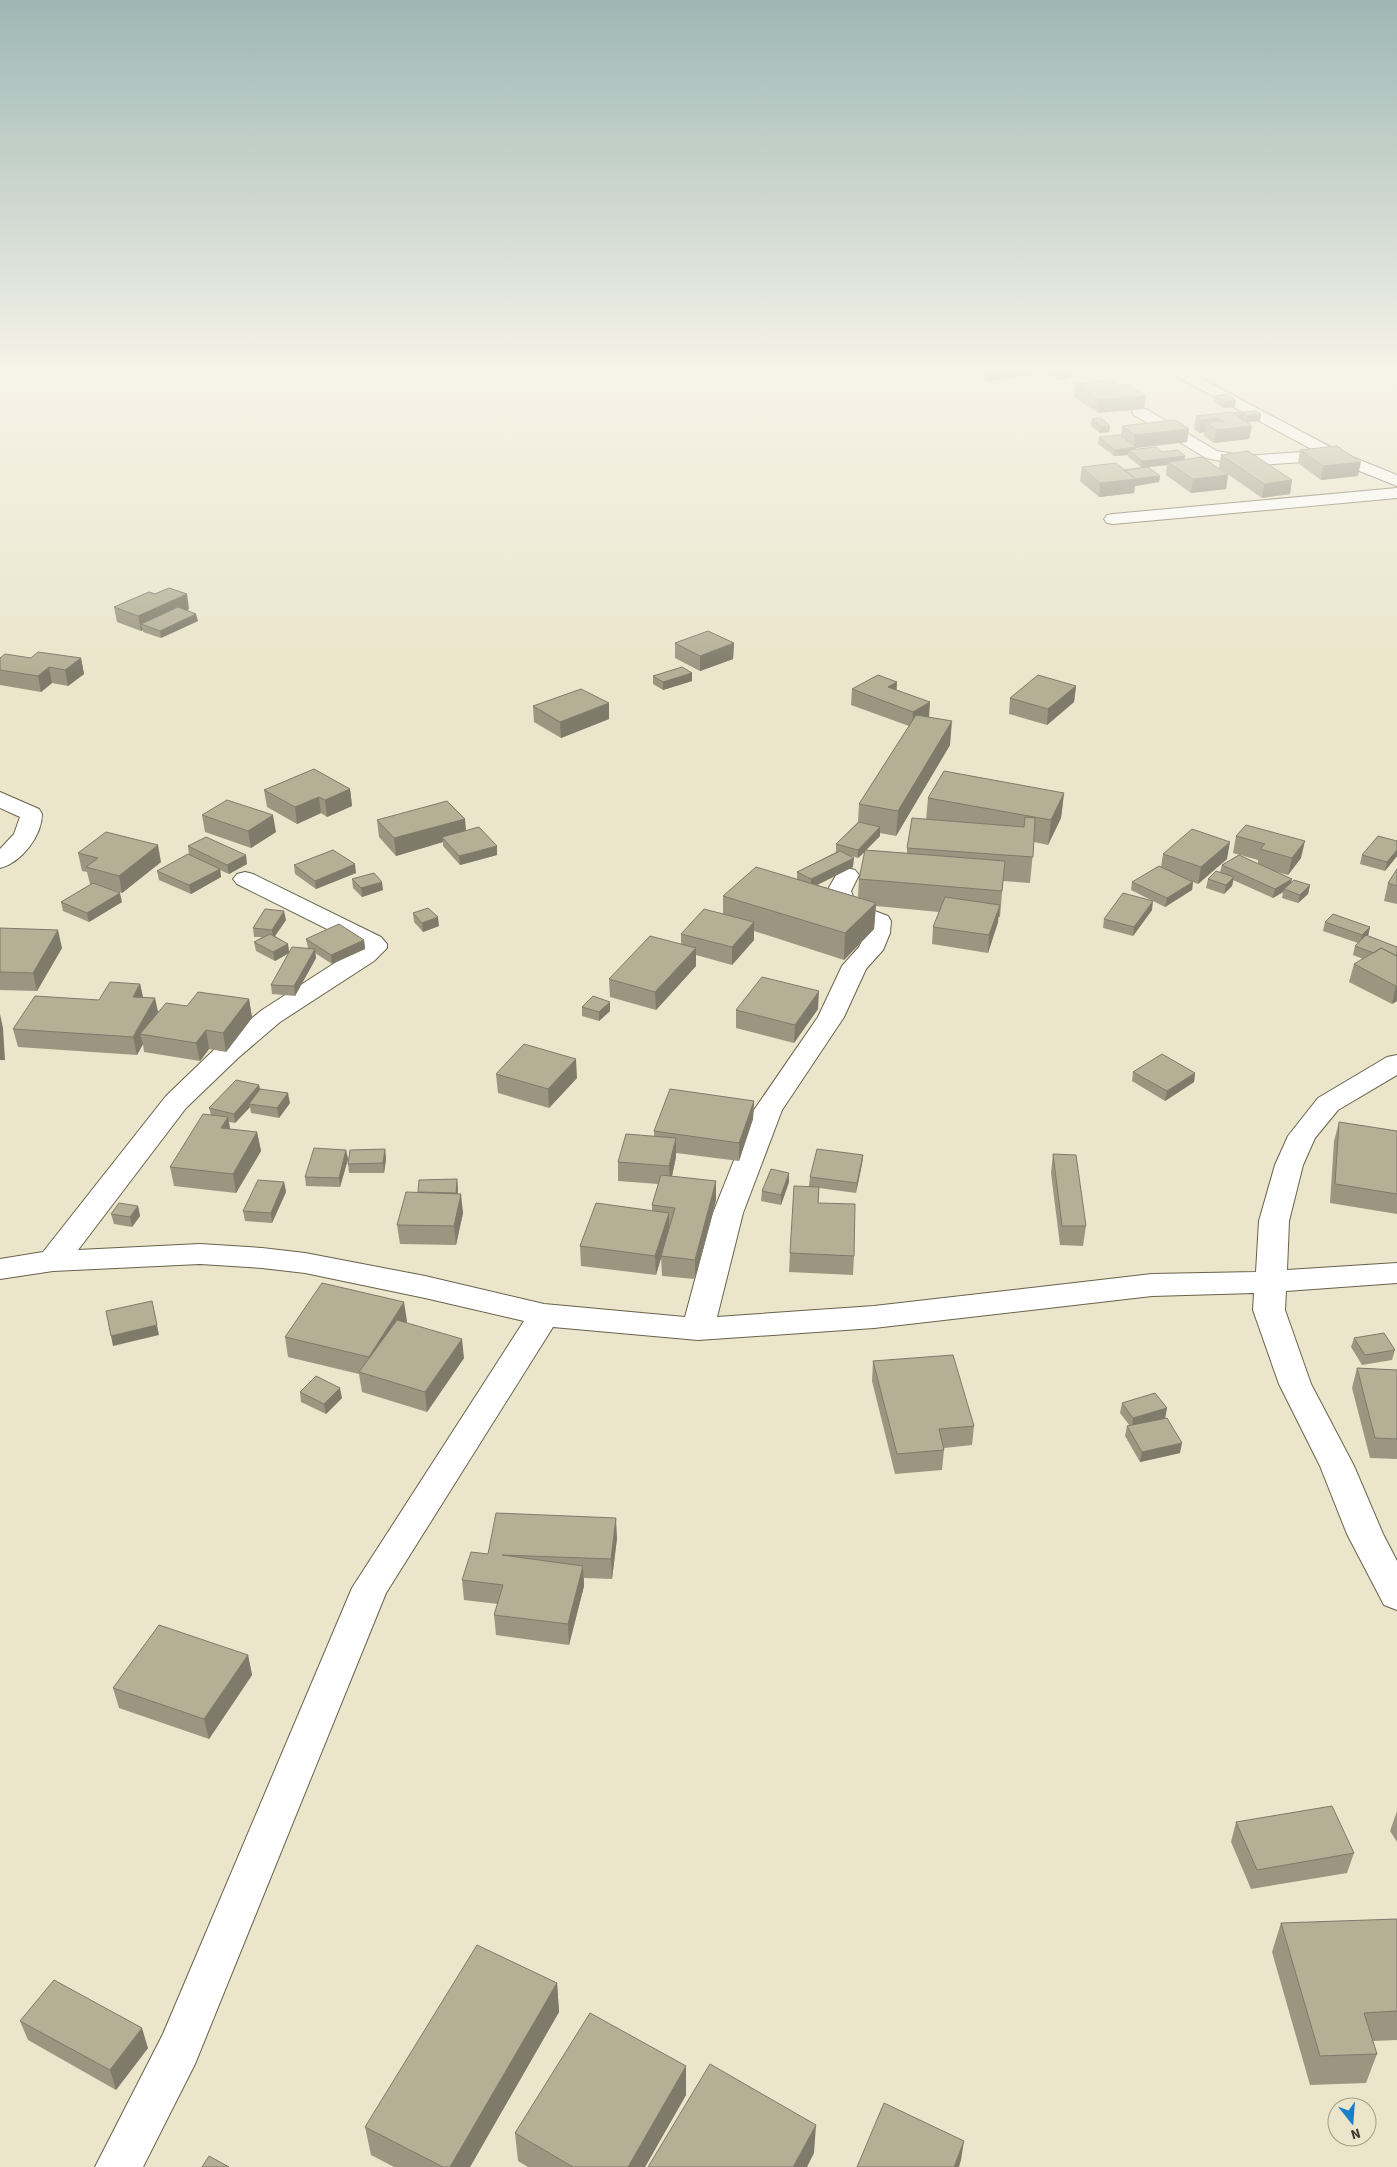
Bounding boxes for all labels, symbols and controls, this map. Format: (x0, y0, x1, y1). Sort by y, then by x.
north arrow (1327, 2097, 1377, 2147)
text: N (1348, 2123, 1363, 2144)

